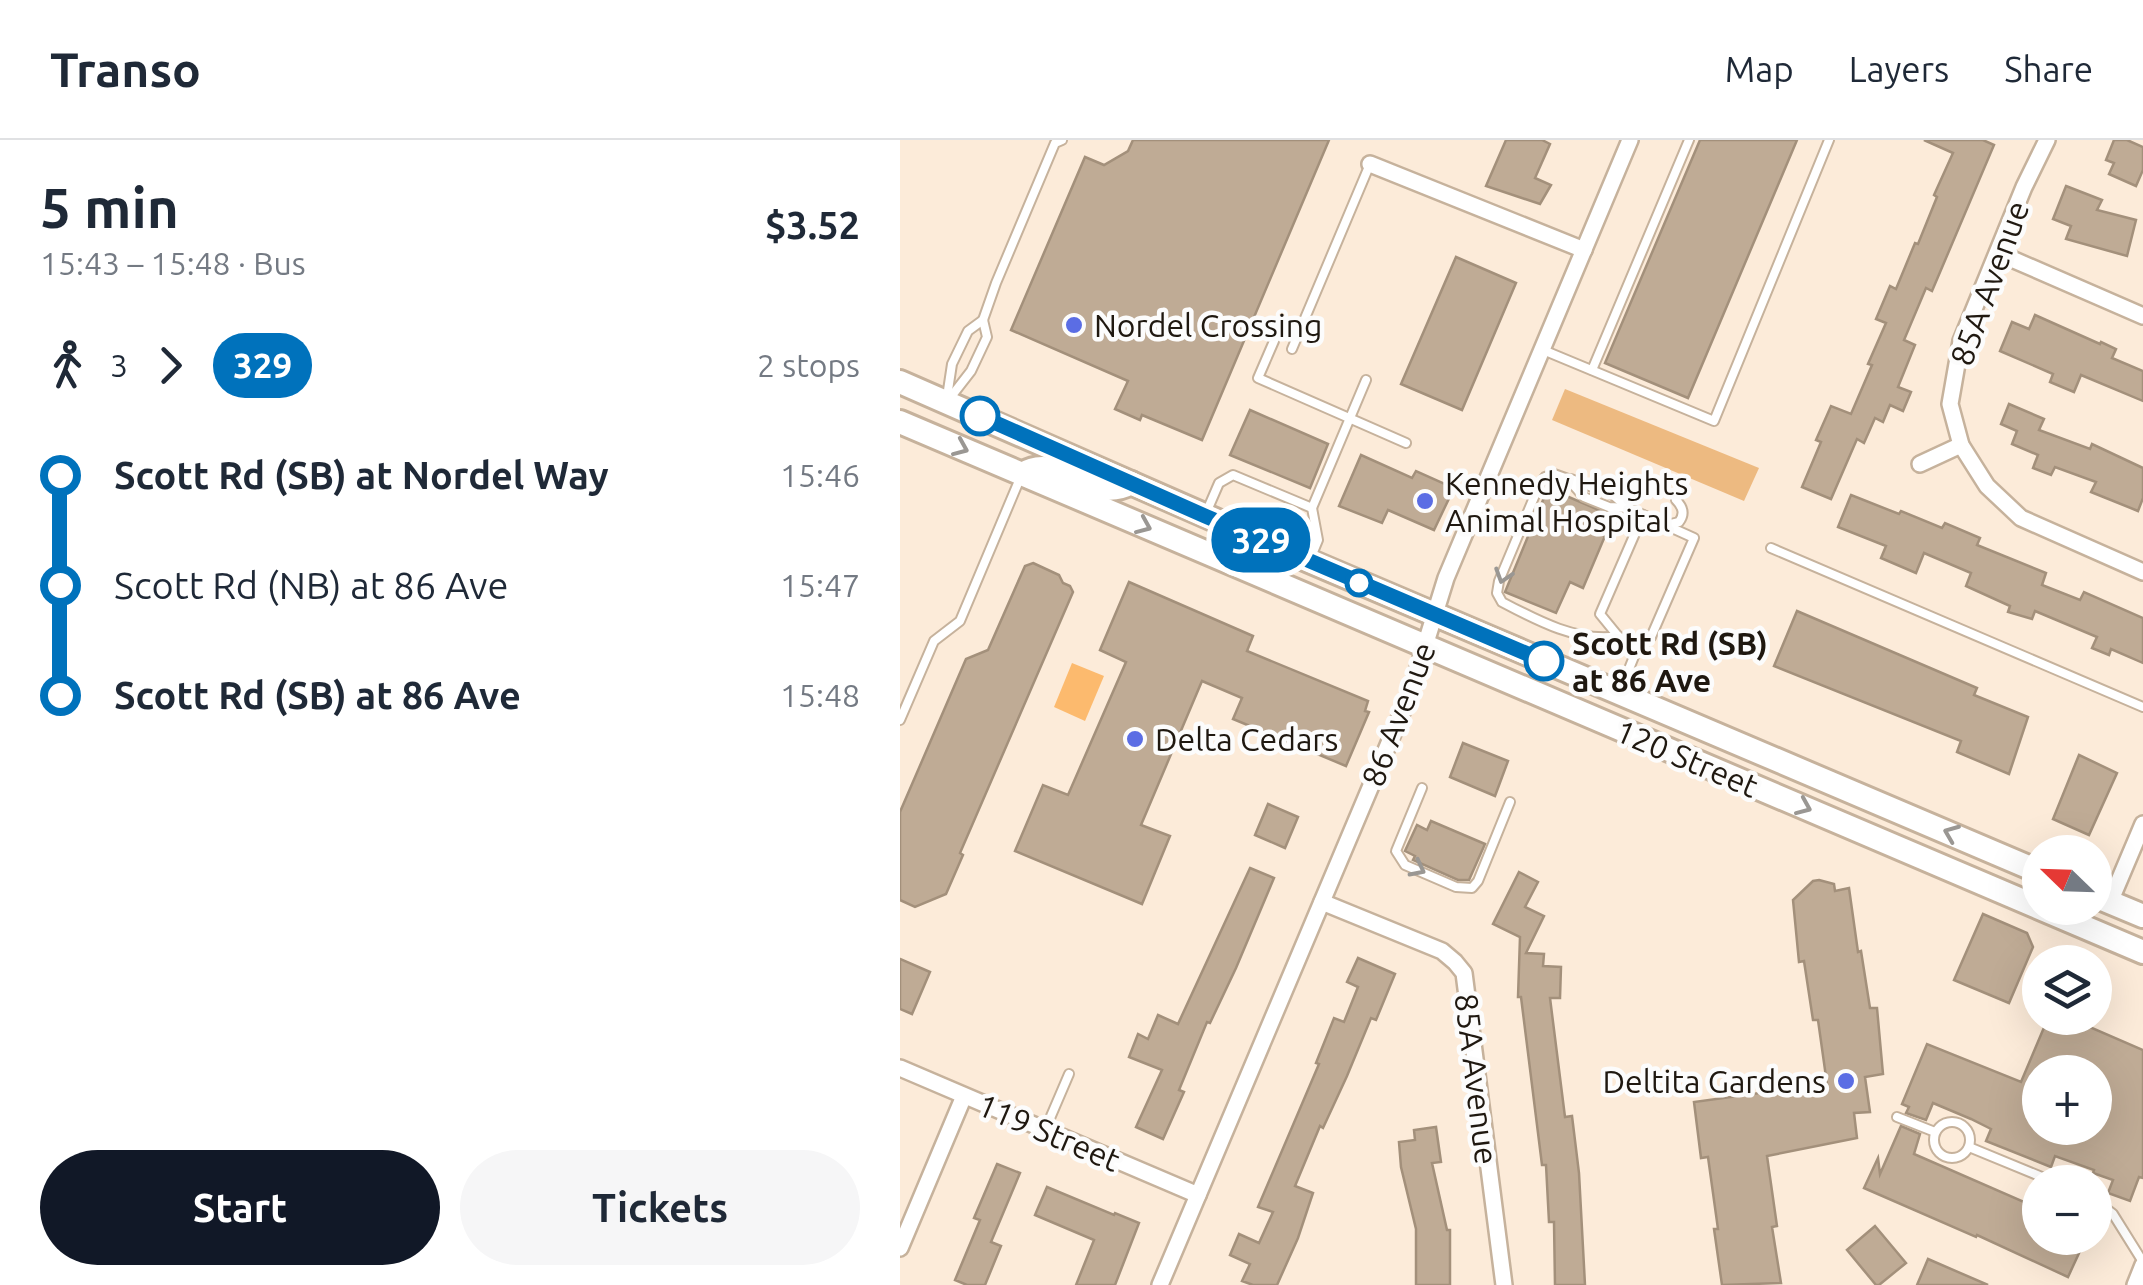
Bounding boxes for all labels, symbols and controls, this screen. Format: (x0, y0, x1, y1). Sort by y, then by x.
text: Transo (50, 42, 201, 96)
text: Map (1725, 49, 1794, 89)
text: Layers (1849, 49, 1949, 89)
text: Share (2004, 49, 2093, 89)
text: 5 min (40, 177, 179, 238)
street label: 85A Avenue (1943, 196, 2035, 370)
text: $3.52 (765, 204, 860, 246)
text: 15:43 – 15:48 · Bus (40, 245, 306, 281)
place label: Nordel Crossing (1094, 307, 1322, 343)
marker: Nordel Crossing (1063, 314, 1085, 336)
icon: walk (40, 338, 95, 393)
icon: forward (143, 338, 198, 393)
text: 329 (233, 345, 292, 385)
text: 3 (110, 347, 128, 383)
text: 2 stops (757, 347, 860, 383)
unlabelled marker (961, 397, 999, 435)
one-way arrow (951, 436, 969, 456)
text: Scott Rd (SB) at Nordel Way (114, 454, 609, 496)
text: 15:46 (780, 457, 860, 493)
place label: Kennedy Heights Animal Hospital (1445, 465, 1688, 538)
marker: Kennedy Heights Animal Hospital (1414, 490, 1436, 512)
line badge: 329 (1204, 508, 1318, 572)
one-way arrow (1134, 514, 1152, 534)
text: 329 (1231, 520, 1291, 560)
text: Scott Rd (NB) at 86 Ave (114, 564, 509, 606)
one-way arrow (1494, 566, 1514, 583)
text: 15:47 (780, 567, 860, 603)
unlabelled marker (1346, 570, 1372, 596)
place label: Scott Rd (SB) at 86 Ave (1572, 625, 1768, 698)
street label: 86 Avenue (1354, 637, 1442, 791)
marker: Scott Rd (SB) at 86 Ave (1525, 642, 1563, 680)
text: Scott Rd (SB) at 86 Ave (114, 674, 521, 716)
text: 15:48 (780, 677, 860, 713)
street label: 120 Street (1611, 712, 1764, 804)
place label: Delta Cedars (1155, 721, 1338, 757)
marker: Delta Cedars (1124, 728, 1146, 750)
one-way arrow (1794, 795, 1812, 815)
one-way arrow (1943, 825, 1960, 845)
north arrow (2022, 835, 2112, 925)
map controls (2022, 835, 2112, 1255)
one-way arrow (1407, 857, 1426, 876)
button: layers (2022, 945, 2112, 1035)
street label: 85A Avenue (1449, 991, 1505, 1167)
button: + (2022, 1055, 2112, 1145)
place label: Deltita Gardens (1602, 1063, 1826, 1099)
marker: Deltita Gardens (1835, 1070, 1857, 1092)
street label: 119 Street (973, 1086, 1126, 1178)
button: Start (40, 1150, 440, 1265)
button: Tickets (460, 1150, 860, 1265)
button: − (2022, 1165, 2112, 1255)

